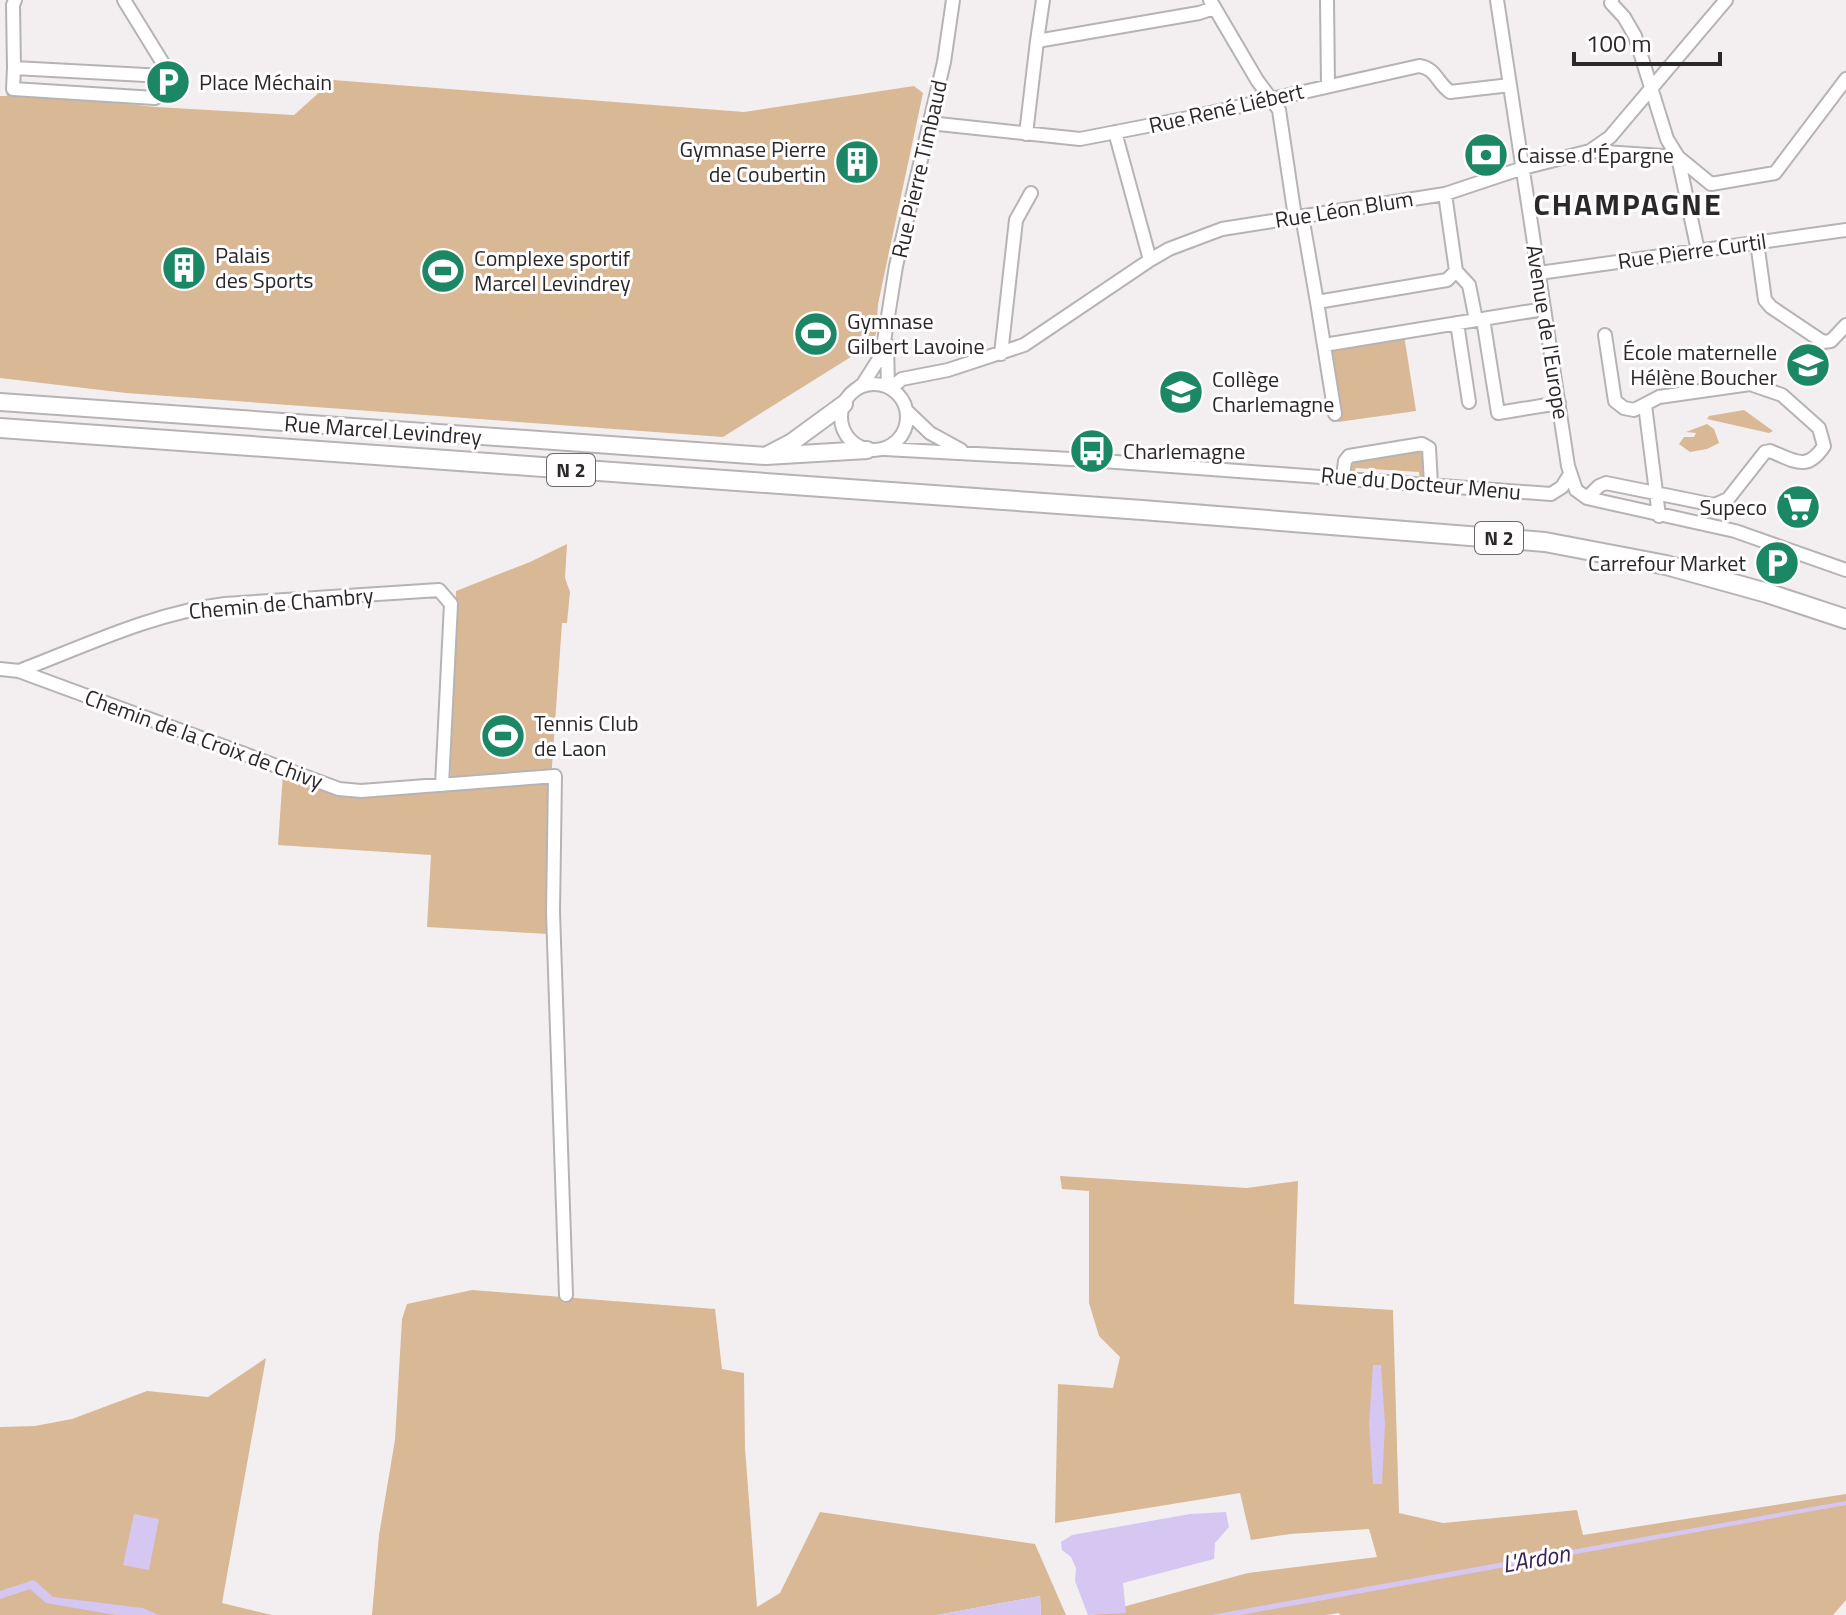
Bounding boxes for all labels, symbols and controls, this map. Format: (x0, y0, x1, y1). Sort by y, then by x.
scale bar (1574, 16, 1720, 66)
text: 100 m (1586, 25, 1652, 61)
parking icon: Place Méchain (144, 58, 192, 106)
place label: Place Méchain (199, 65, 332, 99)
street label: Rue René Liébert (1145, 74, 1307, 142)
street label: Rue Pierre Timbaud (882, 77, 956, 261)
bank icon: Caisse d'Épargne (1462, 131, 1510, 179)
place label: Gymnase Pierre de Coubertin (679, 132, 826, 191)
building icon: Gymnase Pierre de Coubertin (833, 138, 881, 186)
place label: Caisse d'Épargne (1517, 138, 1674, 172)
street label: Rue Léon Blum (1272, 181, 1416, 237)
district label: CHAMPAGNE (1534, 181, 1723, 227)
street label: Rue Pierre Curtil (1616, 224, 1768, 278)
place label: Palais des Sports (215, 238, 314, 297)
place label: Complexe sportif Marcel Levindrey (474, 241, 631, 300)
street label: Avenue de l'Europe (1517, 242, 1579, 422)
building icon: Palais des Sports (160, 244, 208, 292)
sports icon: Complexe sportif Marcel Levindrey (419, 247, 467, 295)
place label: Gymnase Gilbert Lavoine (847, 304, 985, 363)
sports icon: Gymnase Gilbert Lavoine (792, 310, 840, 358)
place label: École maternelle Hélène Boucher (1623, 335, 1777, 394)
school or university icon: École maternelle Hélène Boucher (1784, 341, 1832, 389)
place label: Collège Charlemagne (1212, 362, 1334, 421)
school or university icon: Collège Charlemagne (1157, 368, 1205, 416)
street label: Rue Marcel Levindrey (283, 406, 483, 454)
bus stop icon: Charlemagne (1068, 427, 1116, 475)
place label: Charlemagne (1123, 434, 1245, 468)
road number: N 2 (547, 454, 595, 486)
street label: Rue du Docteur Menu (1320, 457, 1522, 509)
supermarket icon: Supeco (1774, 483, 1822, 531)
place label: Supeco (1700, 490, 1767, 524)
road number: N 2 (1475, 522, 1523, 554)
parking icon: Carrefour Market (1753, 539, 1801, 587)
place label: Carrefour Market (1588, 546, 1746, 580)
street label: Chemin de Chambry (187, 578, 375, 628)
street label: Chemin de la Croix de Chivy (80, 680, 328, 798)
place label: Tennis Club de Laon (534, 706, 639, 765)
sports icon: Tennis Club de Laon (479, 712, 527, 760)
water label: L'Ardon (1499, 1534, 1573, 1582)

